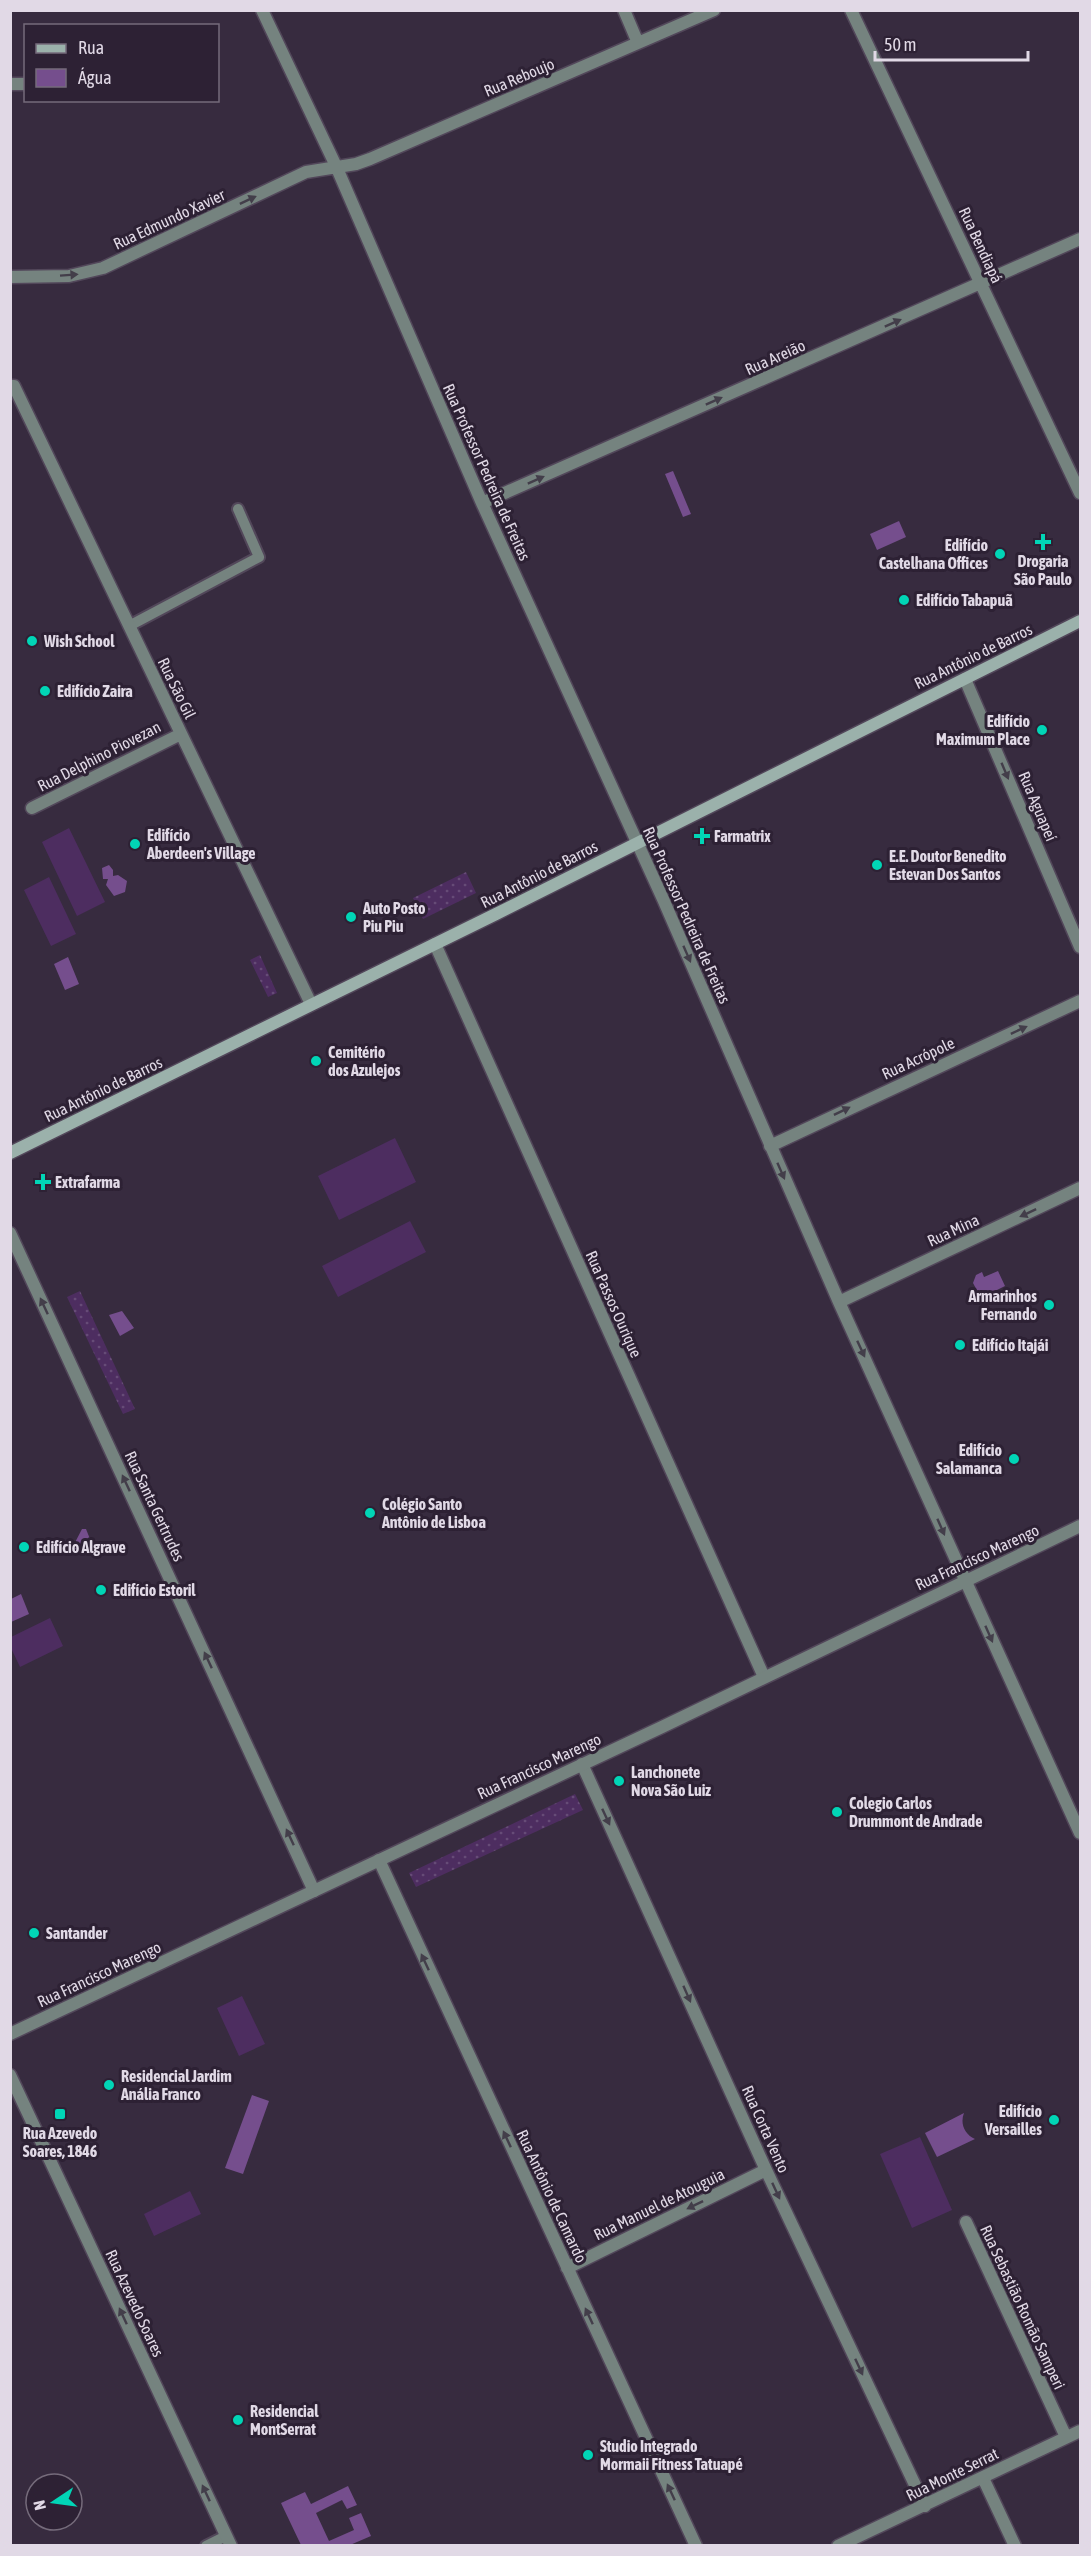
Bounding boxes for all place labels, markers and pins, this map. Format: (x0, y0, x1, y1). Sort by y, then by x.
marker: Drogaria São Paulo (1036, 535, 1050, 549)
place label: Edifício Castelhana Offices (879, 536, 988, 572)
marker: Edifício Castelhana Offices (993, 547, 1007, 561)
place label: Drogaria São Paulo (1014, 552, 1073, 588)
place label: Edifício Tabapuã (916, 591, 1013, 609)
marker: Edifício Tabapuã (897, 593, 911, 607)
place label: Wish School (43, 632, 115, 650)
marker: Wish School (25, 634, 39, 648)
place label: Edifício Zaira (57, 682, 133, 700)
marker: Edifício Zaira (38, 684, 52, 698)
place label: Edifício Maximum Place (936, 712, 1030, 748)
marker: Edifício Maximum Place (1035, 723, 1049, 737)
place label: Edifício Aberdeen's Village (146, 826, 256, 862)
place label: Farmatrix (714, 827, 771, 845)
marker: Farmatrix (695, 829, 709, 843)
marker: Edifício Aberdeen's Village (128, 837, 142, 851)
place label: E.E. Doutor Benedito Estevan Dos Santos (889, 847, 1007, 883)
marker: E.E. Doutor Benedito Estevan Dos Santos (870, 858, 884, 872)
place label: Auto Posto Piu Piu (362, 899, 426, 935)
marker: Auto Posto Piu Piu (344, 910, 358, 924)
place label: Cemitério dos Azulejos (328, 1043, 401, 1079)
marker: Cemitério dos Azulejos (309, 1054, 323, 1068)
place label: Extrafarma (55, 1173, 120, 1191)
marker: Extrafarma (36, 1175, 50, 1189)
place label: Armarinhos Fernando (967, 1287, 1037, 1323)
marker: Armarinhos Fernando (1042, 1298, 1056, 1312)
place label: Edifício Itajái (972, 1336, 1049, 1354)
marker: Edifício Itajái (953, 1338, 967, 1352)
place label: Edifício Salamanca (936, 1441, 1002, 1477)
marker: Edifício Salamanca (1007, 1452, 1021, 1466)
place label: Colégio Santo Antônio de Lisboa (381, 1495, 486, 1531)
marker: Colégio Santo Antônio de Lisboa (363, 1506, 377, 1520)
place label: Edifício Algrave (36, 1538, 126, 1556)
marker: Edifício Algrave (17, 1540, 31, 1554)
place label: Edifício Estoril (113, 1581, 196, 1599)
marker: Edifício Estoril (94, 1583, 108, 1597)
place label: Lanchonete Nova São Luiz (631, 1763, 711, 1799)
marker: Lanchonete Nova São Luiz (612, 1774, 626, 1788)
place label: Colegio Carlos Drummont de Andrade (849, 1794, 982, 1830)
marker: Colegio Carlos Drummont de Andrade (830, 1805, 844, 1819)
place label: Santander (46, 1924, 108, 1942)
marker: Santander (27, 1926, 41, 1940)
place label: Residencial Jardim Anália Franco (120, 2067, 232, 2103)
marker: Residencial Jardim Anália Franco (102, 2078, 116, 2092)
place label: Edifício Versailles (984, 2102, 1042, 2138)
marker: Rua Azevedo Soares, 1846 (53, 2107, 67, 2121)
marker: Edifício Versailles (1047, 2113, 1061, 2127)
place label: Rua Azevedo Soares, 1846 (23, 2124, 98, 2160)
place label: Residencial MontSerrat (250, 2402, 319, 2438)
marker: Residencial MontSerrat (231, 2413, 245, 2427)
place label: Studio Integrado Mormaii Fitness Tatuapé (600, 2437, 743, 2473)
marker: Studio Integrado Mormaii Fitness Tatuapé (581, 2448, 595, 2462)

